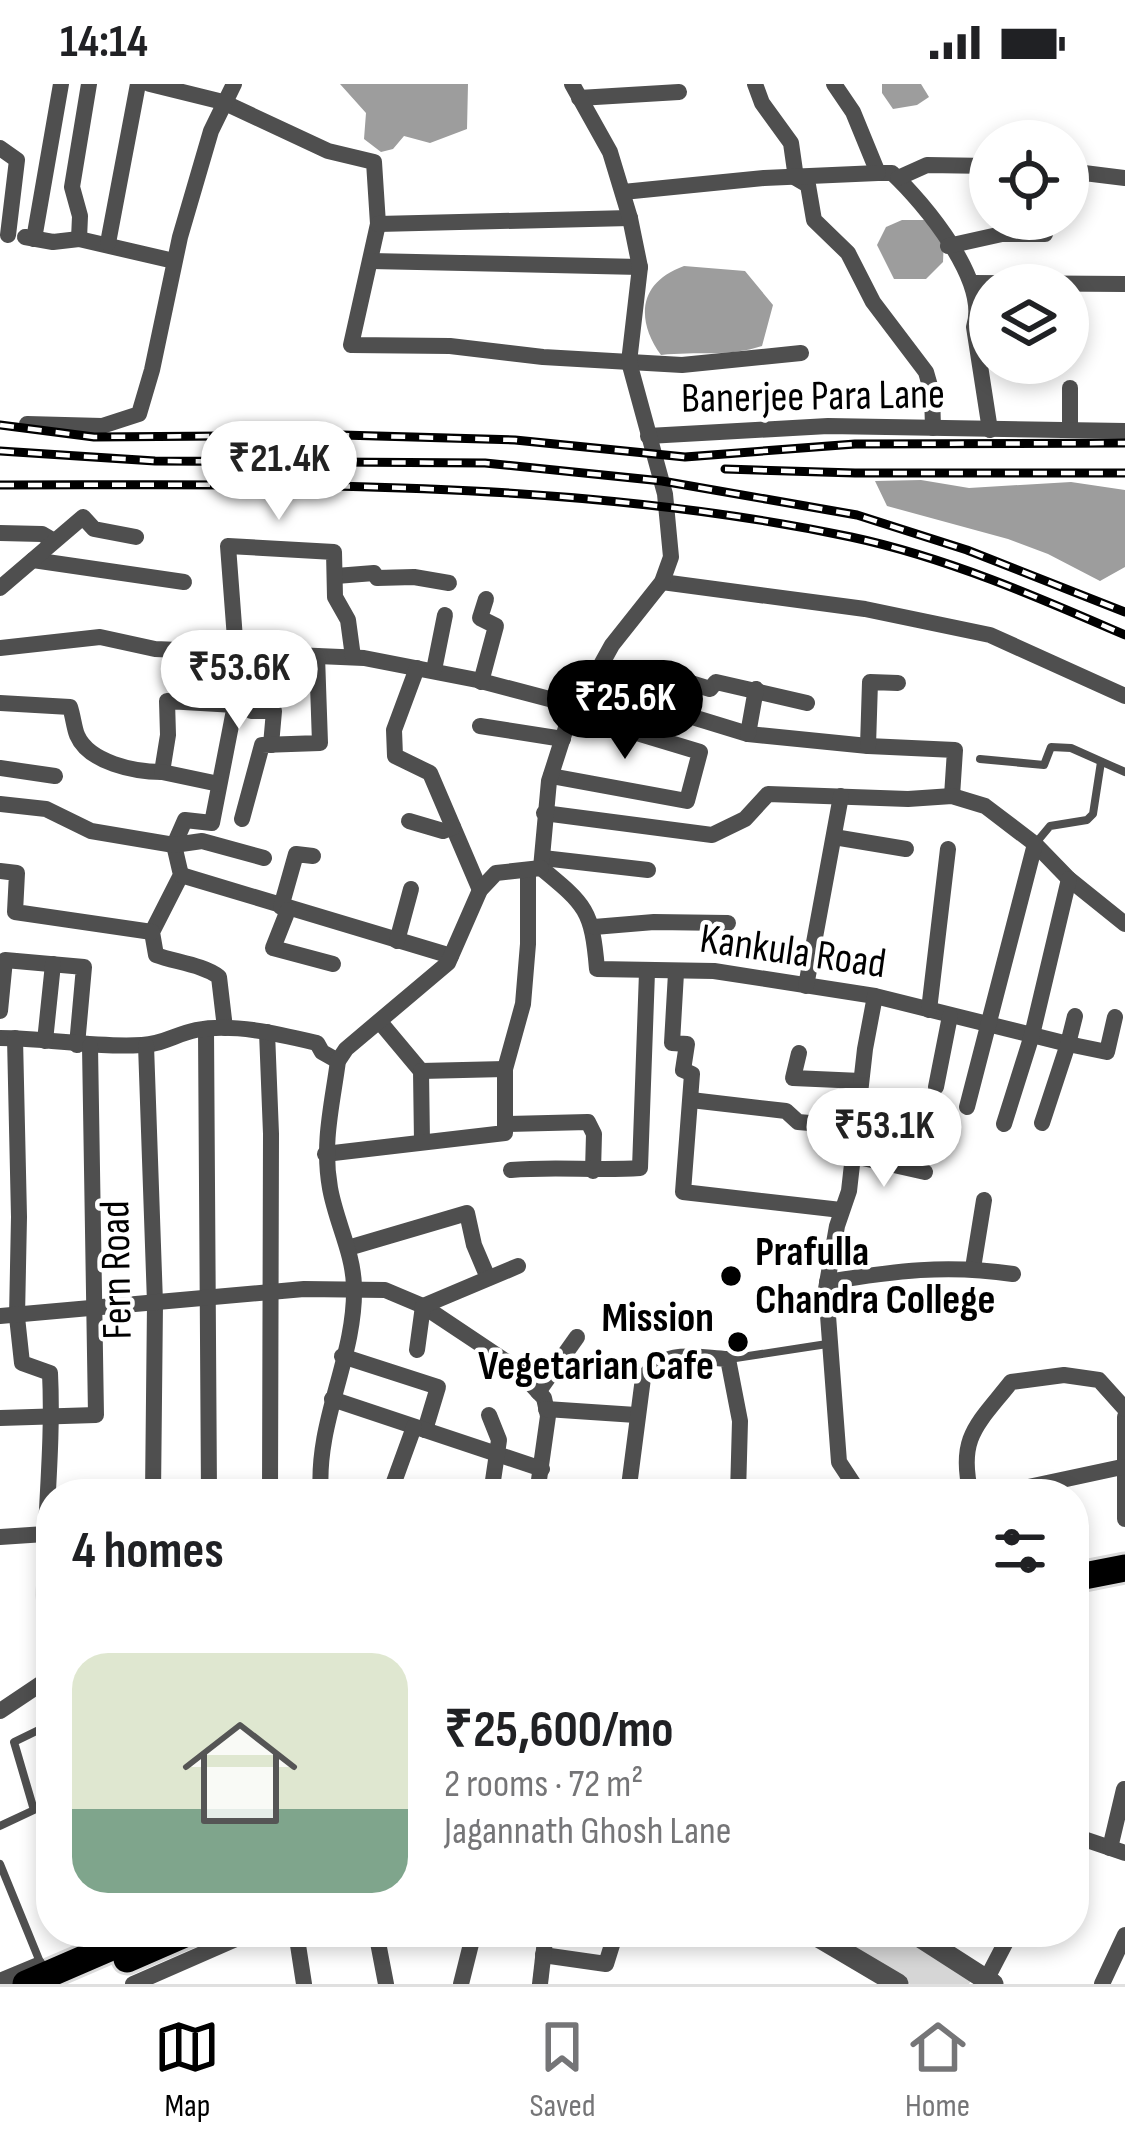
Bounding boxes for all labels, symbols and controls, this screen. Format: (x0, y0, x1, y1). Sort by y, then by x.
text: 14:14 (60, 15, 148, 70)
map controls (969, 120, 1089, 384)
button: locate (969, 120, 1089, 240)
button: layers (969, 264, 1089, 384)
street label: Banerjee Para Lane (681, 369, 945, 425)
pin: ₹21.4K (181, 421, 377, 523)
text: ₹21.4K (228, 436, 330, 483)
pin: ₹53.6K (141, 630, 337, 732)
text: ₹53.6K (188, 645, 290, 692)
pin: ₹25.6K (527, 660, 723, 762)
text: ₹25.6K (574, 675, 676, 722)
street label: Kankula Road (697, 914, 889, 990)
pin: ₹53.1K (786, 1088, 982, 1190)
text: ₹53.1K (834, 1103, 935, 1150)
street label: Fern Road (90, 1200, 144, 1340)
place label: Prafulla Chandra College (755, 1227, 995, 1326)
marker: Prafulla Chandra College (718, 1263, 744, 1289)
place label: Mission Vegetarian Cafe (478, 1293, 714, 1392)
marker: Mission Vegetarian Cafe (725, 1329, 751, 1355)
icon: filters (987, 1518, 1053, 1584)
text: 4 homes (72, 1521, 224, 1582)
text: ₹25,600/mo (444, 1700, 673, 1761)
icon: home (168, 1701, 312, 1845)
text: 2 rooms · 72 m² (444, 1761, 643, 1808)
text: Jagannath Ghosh Lane (444, 1808, 731, 1855)
tab: Map (154, 2014, 220, 2126)
tab: Saved (529, 2014, 596, 2126)
tab: Home (905, 2014, 971, 2126)

